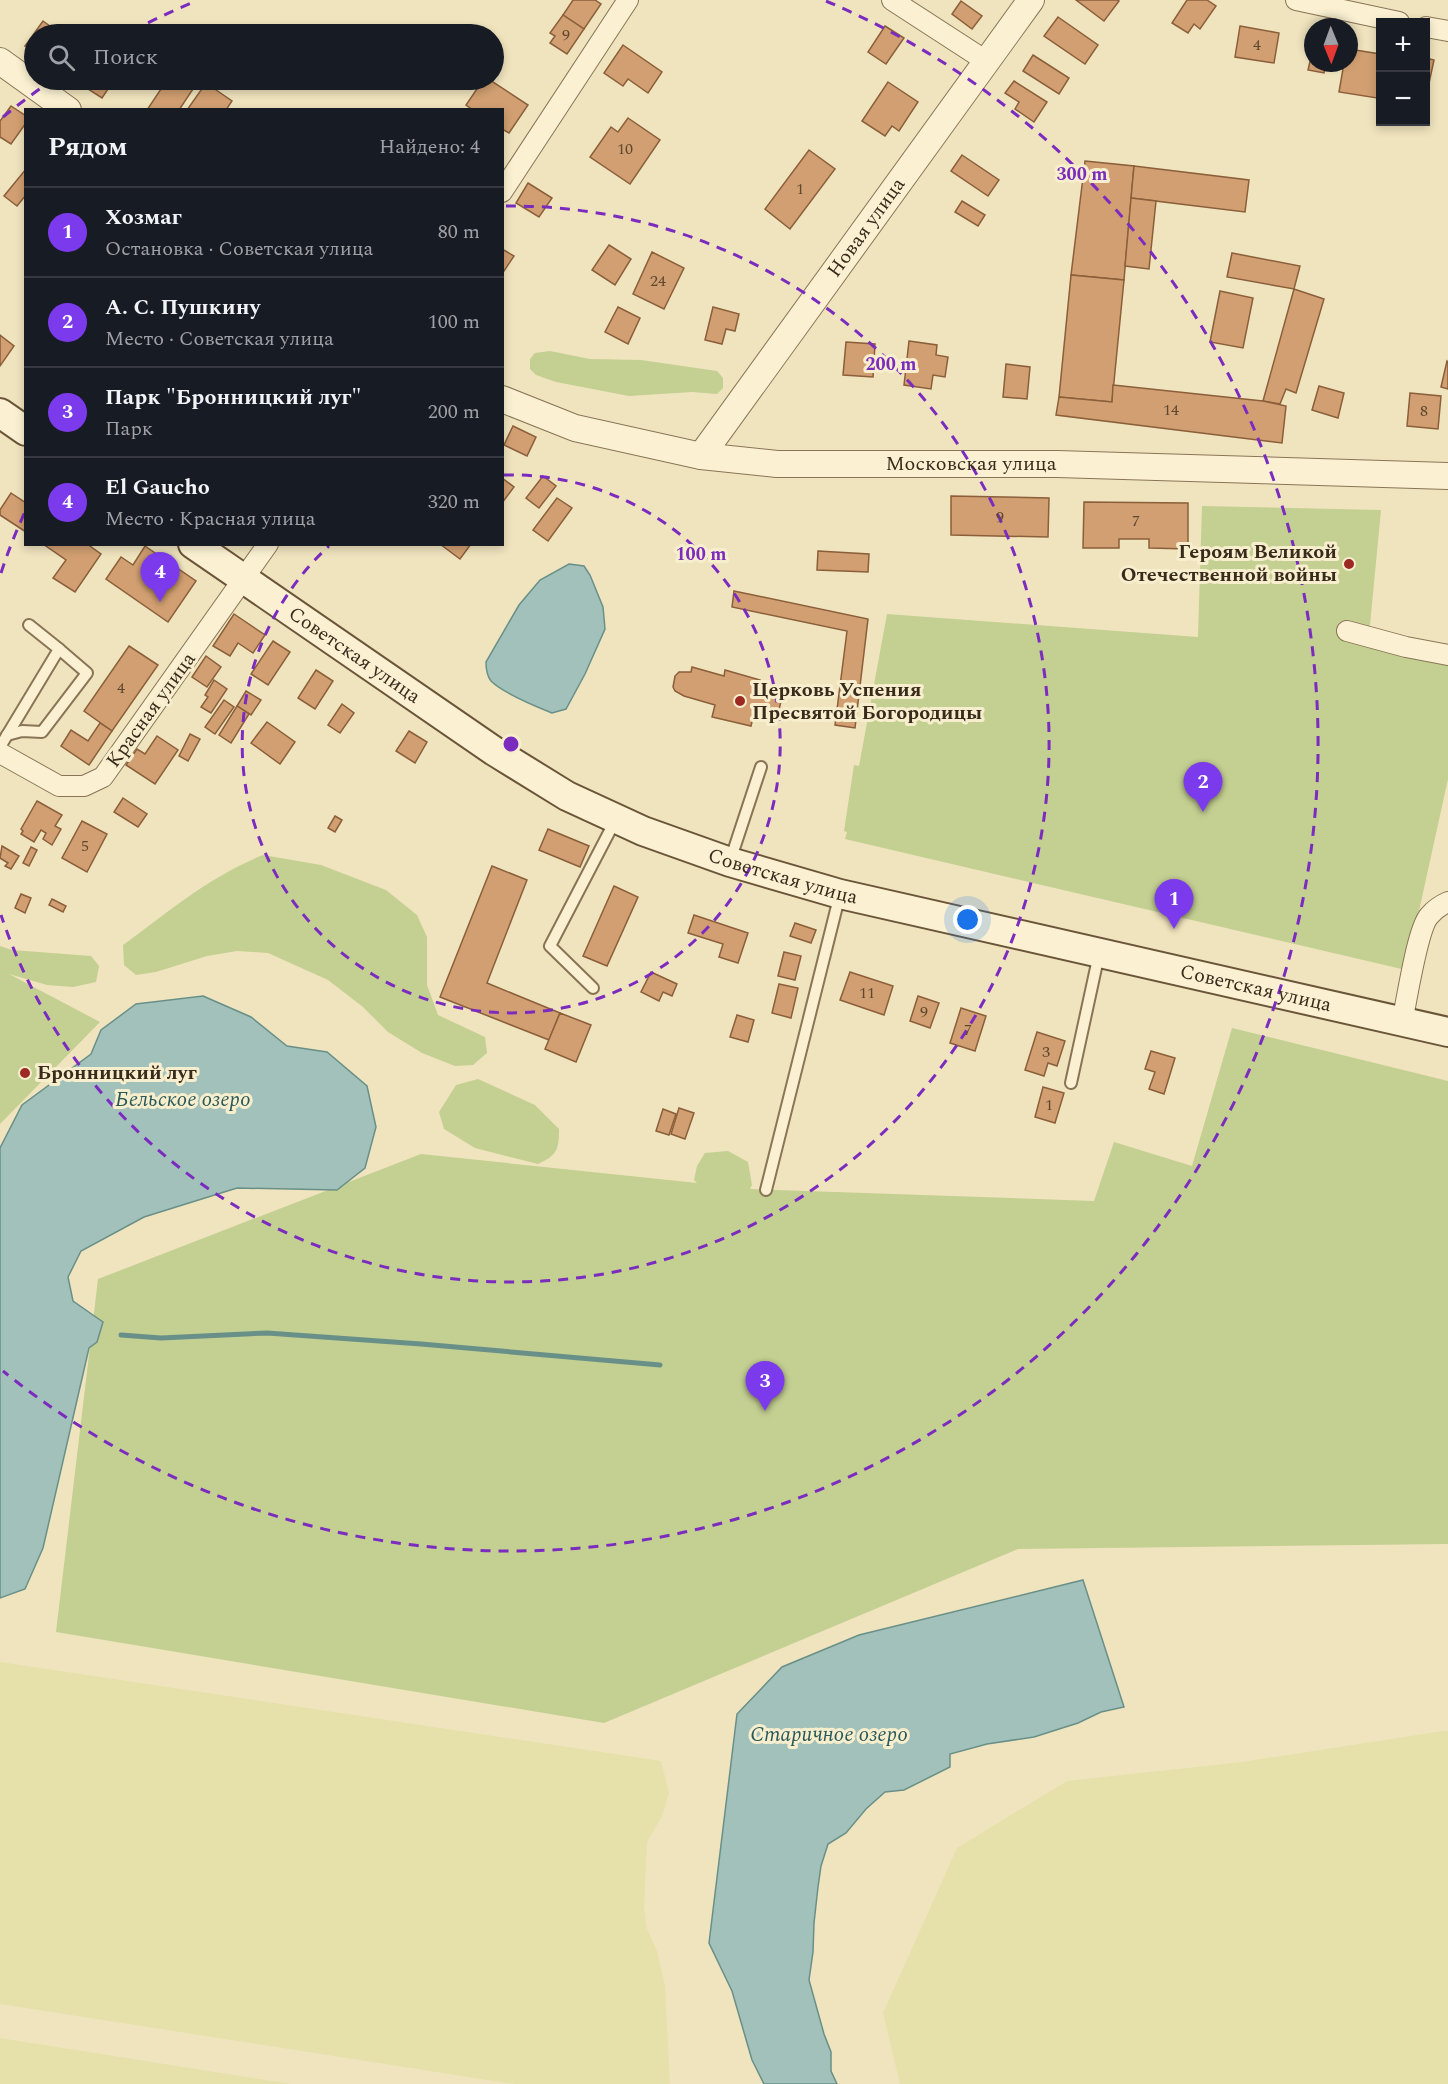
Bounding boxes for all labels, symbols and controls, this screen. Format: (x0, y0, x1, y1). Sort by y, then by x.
north arrow (1304, 18, 1358, 72)
map controls (1376, 18, 1430, 126)
button: + (1376, 18, 1430, 72)
house number: 9 (562, 23, 570, 47)
search box (24, 24, 504, 90)
house number: 4 (1253, 33, 1261, 57)
icon: search (45, 41, 78, 74)
text: Поиск (93, 41, 158, 74)
button: − (1376, 72, 1430, 126)
text: Рядом (48, 127, 128, 167)
text: Найдено: 4 (379, 132, 480, 162)
house number: 10 (617, 137, 633, 161)
text: 300 m (1056, 161, 1108, 188)
street label: Новая улица (820, 171, 913, 284)
house number: 1 (796, 177, 804, 201)
text: Хозмаг (105, 201, 182, 234)
text: 1 (62, 217, 73, 247)
text: 80 m (438, 217, 480, 247)
text: Остановка · Советская улица (105, 234, 373, 264)
house number: 24 (650, 269, 666, 293)
text: А. С. Пушкину (105, 291, 260, 324)
text: 2 (62, 307, 73, 337)
text: 100 m (428, 307, 480, 337)
text: Место · Советская улица (105, 324, 334, 354)
text: 200 m (865, 351, 917, 378)
text: Парк "Бронницкий луг" (105, 381, 361, 414)
text: 3 (62, 397, 73, 427)
text: 200 m (428, 397, 480, 427)
house number: 14 (1163, 398, 1179, 422)
house number: 8 (1420, 399, 1428, 423)
text: Парк (105, 414, 153, 444)
street label: Московская улица (885, 449, 1057, 479)
text: El Gaucho (105, 471, 210, 504)
text: 4 (62, 487, 73, 517)
text: 320 m (428, 487, 480, 517)
text: Место · Красная улица (105, 504, 315, 534)
house number: 9 (996, 505, 1004, 529)
house number: 7 (1132, 509, 1140, 533)
place label: Героям Великой Отечественной войны (1121, 537, 1337, 590)
text: 100 m (675, 541, 727, 568)
pin: 4 (140, 552, 180, 602)
marker: Героям Великой Отечественной войны (1342, 557, 1356, 571)
street label: Советская улица (282, 599, 427, 711)
street label: Красная улица (99, 646, 203, 774)
place label: Церковь Успения Пресвятой Богородицы (752, 675, 982, 728)
house number: 4 (117, 676, 125, 700)
marker: Церковь Успения Пресвятой Богородицы (733, 694, 747, 708)
centre of rings (501, 734, 521, 754)
pin: 2 (1184, 762, 1222, 812)
house number: 5 (81, 834, 89, 858)
street label: Советская улица (704, 840, 861, 913)
pin: 1 (1154, 880, 1194, 929)
your location (953, 905, 982, 934)
street label: Советская улица (1177, 957, 1335, 1020)
house number: 11 (859, 981, 875, 1005)
house number: 9 (920, 1000, 928, 1024)
house number: 7 (964, 1018, 972, 1042)
house number: 3 (1042, 1040, 1050, 1064)
place label: Бронницкий луг (37, 1058, 197, 1088)
marker: Бронницкий луг (18, 1066, 32, 1080)
water label: Бельское озеро (115, 1084, 251, 1116)
house number: 1 (1045, 1093, 1053, 1117)
pin: 3 (746, 1362, 784, 1411)
water label: Старичное озеро (750, 1719, 908, 1751)

